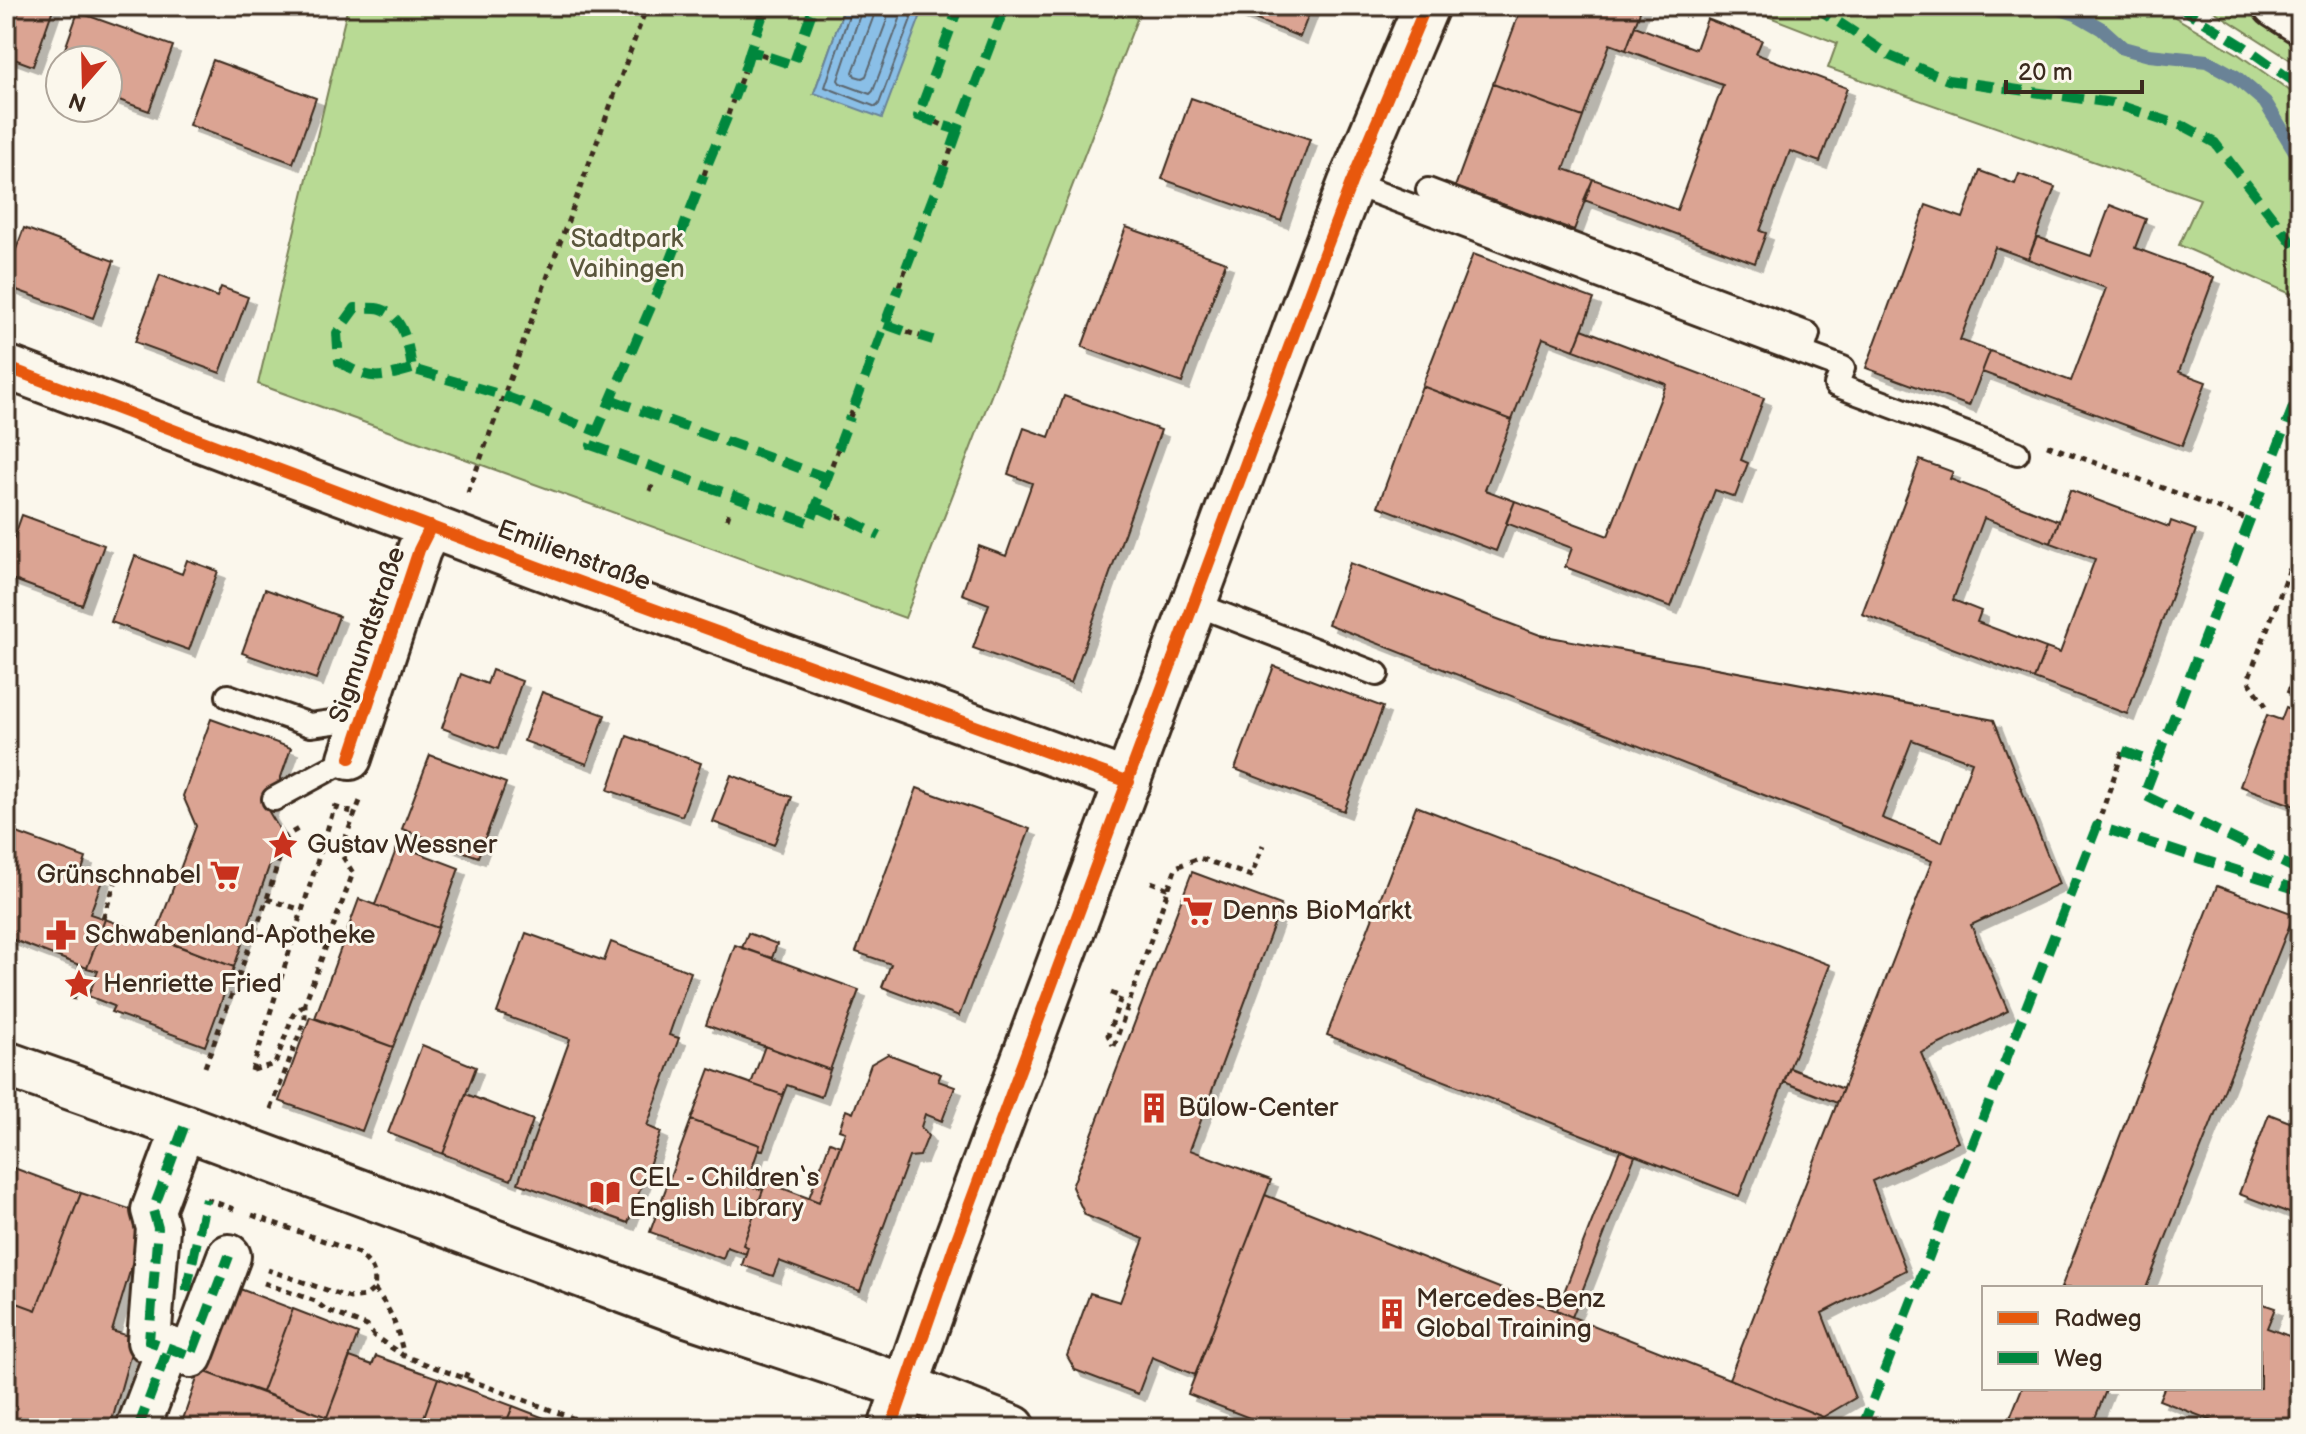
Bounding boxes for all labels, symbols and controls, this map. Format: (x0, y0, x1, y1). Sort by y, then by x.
north arrow (44, 44, 124, 124)
scale bar (2006, 44, 2142, 94)
text: 20 m (2018, 58, 2073, 87)
text: N (65, 86, 90, 117)
park label: Stadtpark Vaihingen (569, 224, 685, 285)
street label: Emilienstraße (493, 514, 655, 598)
street label: Sigmundtstraße (323, 543, 413, 727)
place icon: Gustav Wessner (266, 828, 300, 862)
place label: Gustav Wessner (307, 830, 498, 861)
supermarket icon: Grünschnabel (208, 858, 242, 892)
place label: Grünschnabel (36, 860, 201, 891)
supermarket icon: Denns BioMarkt (1181, 894, 1215, 928)
place label: Denns BioMarkt (1222, 896, 1412, 927)
pharmacy icon: Schwabenland-Apotheke (44, 918, 78, 952)
place label: Schwabenland-Apotheke (85, 920, 376, 951)
place icon: Henriette Fried (62, 967, 96, 1001)
place label: Henriette Fried (103, 969, 282, 1000)
building icon: Bülow-Center (1137, 1091, 1171, 1125)
place label: Bülow-Center (1178, 1093, 1339, 1124)
place label: CEL - Children‘s English Library (629, 1163, 819, 1224)
library icon: CEL - Children‘s English Library (588, 1176, 622, 1210)
place label: Mercedes-Benz Global Training (1416, 1284, 1606, 1345)
legend (1982, 1286, 2262, 1390)
building icon: Mercedes-Benz Global Training (1375, 1297, 1409, 1331)
text: Radweg (2054, 1304, 2141, 1333)
text: Weg (2054, 1344, 2103, 1373)

